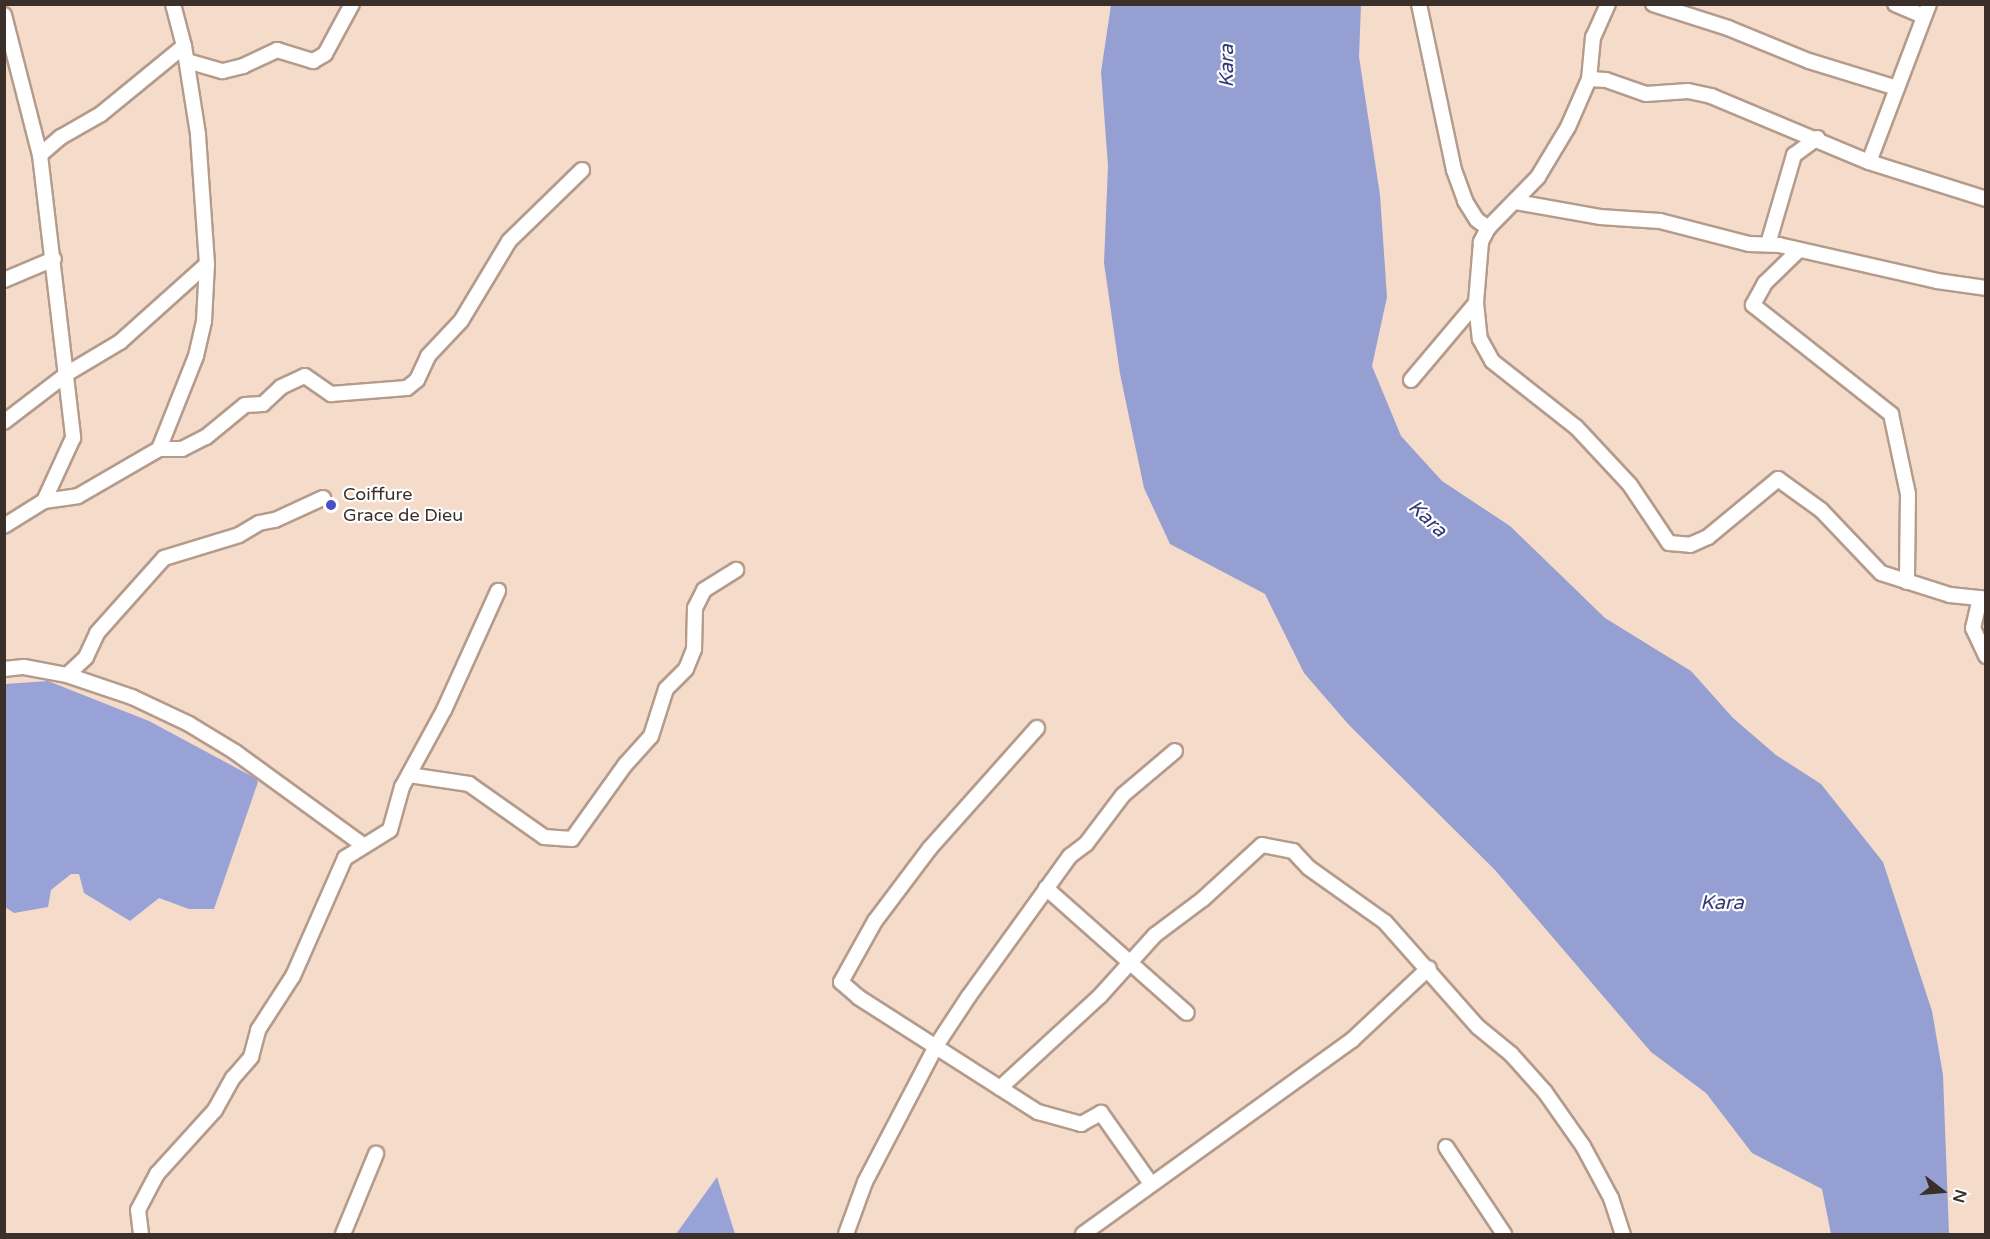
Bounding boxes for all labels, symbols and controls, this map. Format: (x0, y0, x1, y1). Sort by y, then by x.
water label: Kara (1215, 44, 1239, 88)
place label: Coiffure Grace de Dieu (343, 484, 463, 526)
water label: Kara (1403, 495, 1451, 543)
marker: Coiffure Grace de Dieu (324, 498, 338, 512)
water label: Kara (1700, 891, 1744, 915)
north arrow (1912, 1161, 1972, 1221)
text: N (1948, 1187, 1971, 1205)

